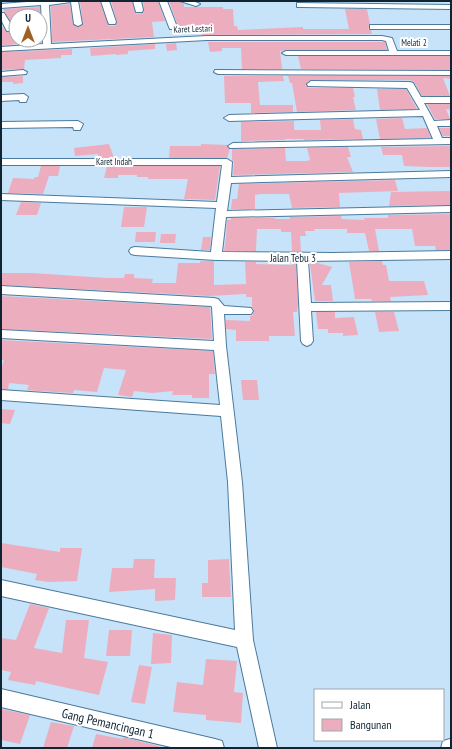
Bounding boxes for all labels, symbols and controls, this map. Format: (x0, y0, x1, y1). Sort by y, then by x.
north arrow (8, 8, 48, 48)
text: U (25, 11, 31, 25)
street label: Karet Lestari (173, 22, 213, 35)
street label: Melati 2 (401, 37, 427, 48)
street label: Karet Indah (96, 156, 132, 167)
street label: Jalan Tebu 3 (269, 251, 316, 265)
legend (314, 689, 444, 741)
text: Jalan (349, 697, 371, 712)
street label: Gang Pemancingan 1 (60, 705, 156, 742)
text: Bangunan (350, 717, 391, 732)

